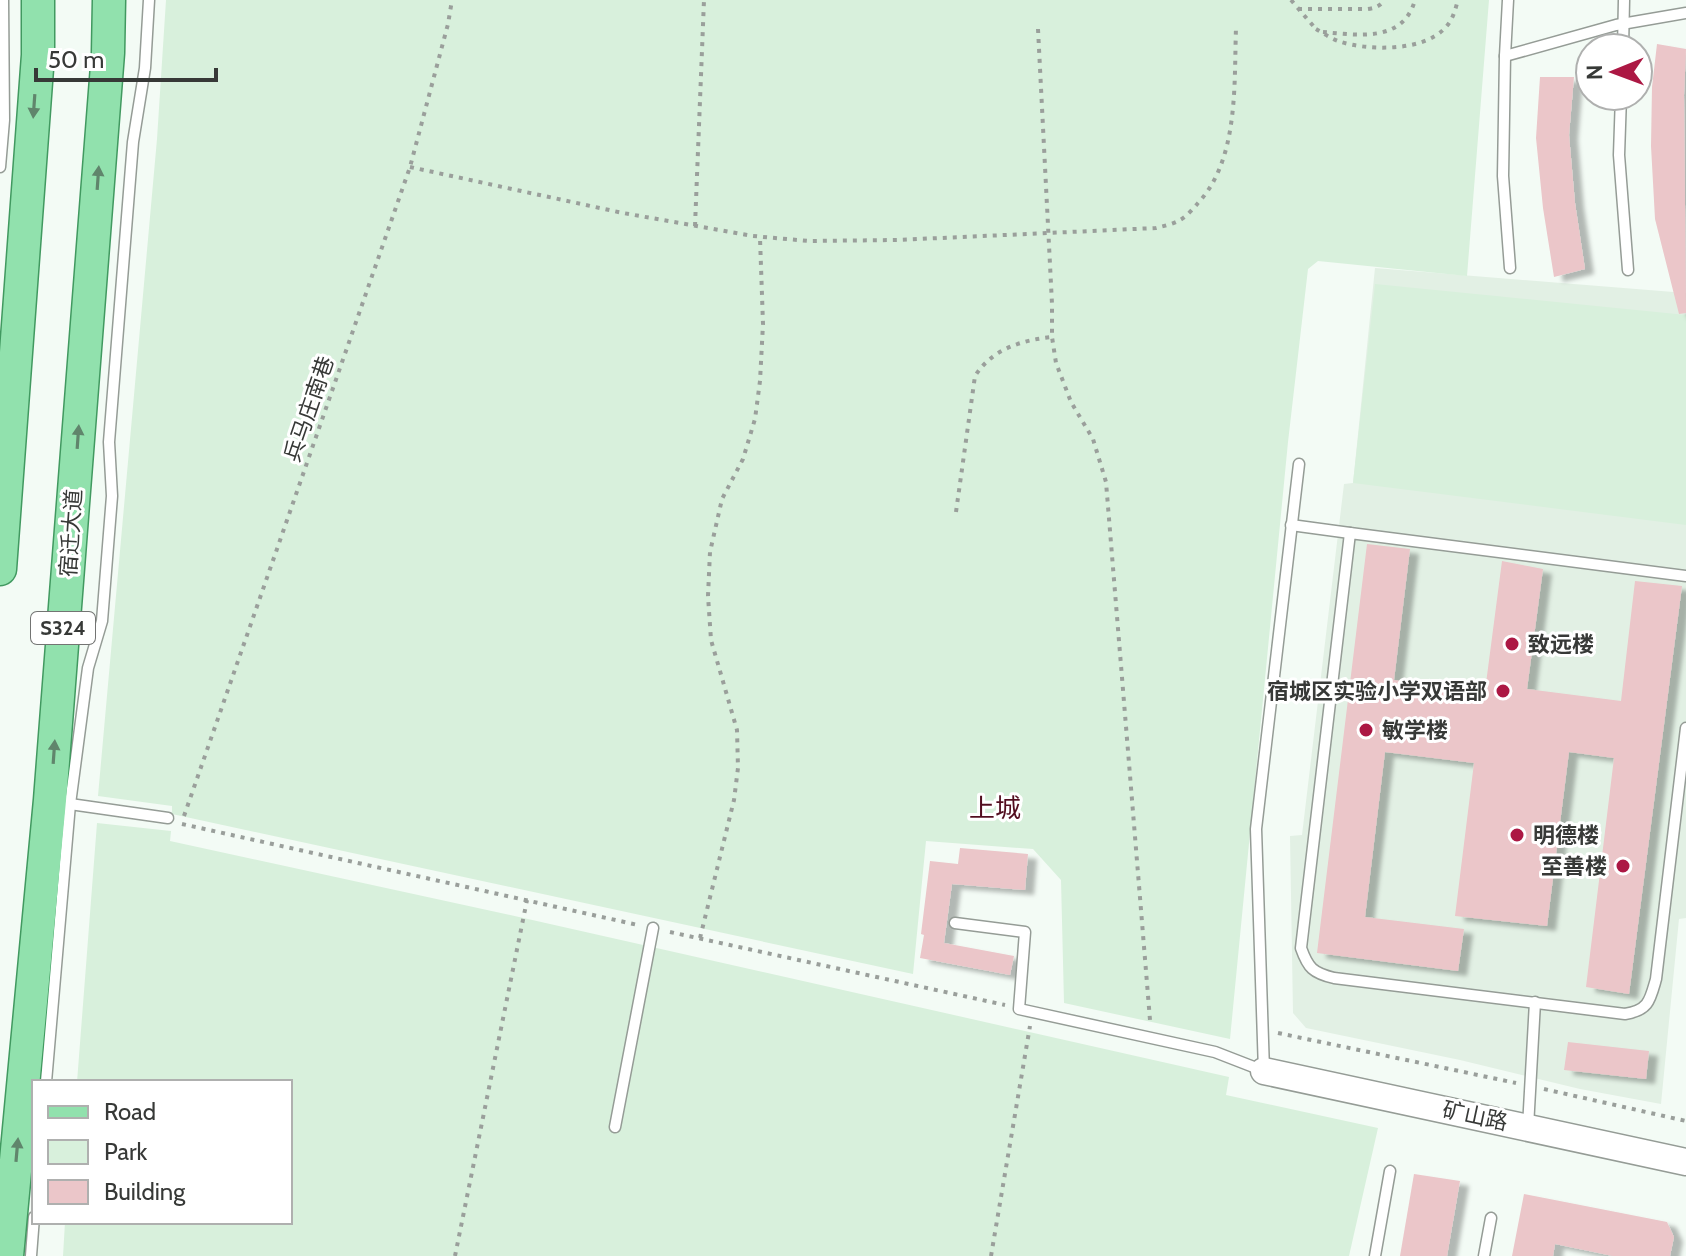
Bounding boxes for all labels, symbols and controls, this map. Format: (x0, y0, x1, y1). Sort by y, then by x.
scale bar (36, 32, 216, 82)
north arrow (1574, 32, 1654, 112)
text: 50 m (48, 45, 104, 74)
text: N (1581, 64, 1608, 80)
one-way arrow (27, 94, 40, 119)
one-way arrow (92, 165, 105, 190)
street label: 兵马庄南巷 (278, 353, 340, 465)
one-way arrow (72, 424, 85, 449)
street label: 宿迁大道 (54, 488, 88, 578)
road number: S324 (31, 612, 95, 644)
place label: 致远楼 (1528, 631, 1594, 658)
marker: 致远楼 (1503, 635, 1521, 653)
place label: 宿城区实验小学双语部 (1267, 678, 1487, 705)
marker: 宿城区实验小学双语部 (1494, 682, 1512, 700)
place label: 敏学楼 (1382, 717, 1448, 744)
marker: 敏学楼 (1357, 721, 1375, 739)
one-way arrow (48, 739, 61, 764)
district label: 上城 (969, 792, 1021, 824)
place label: 明德楼 (1533, 822, 1599, 849)
marker: 明德楼 (1508, 826, 1526, 844)
place label: 至善楼 (1541, 853, 1607, 880)
marker: 至善楼 (1614, 857, 1632, 875)
legend (32, 1080, 292, 1224)
street label: 矿山路 (1440, 1096, 1510, 1136)
text: Road (104, 1097, 156, 1126)
text: Park (104, 1137, 147, 1166)
one-way arrow (10, 1138, 23, 1163)
text: Building (104, 1177, 186, 1206)

